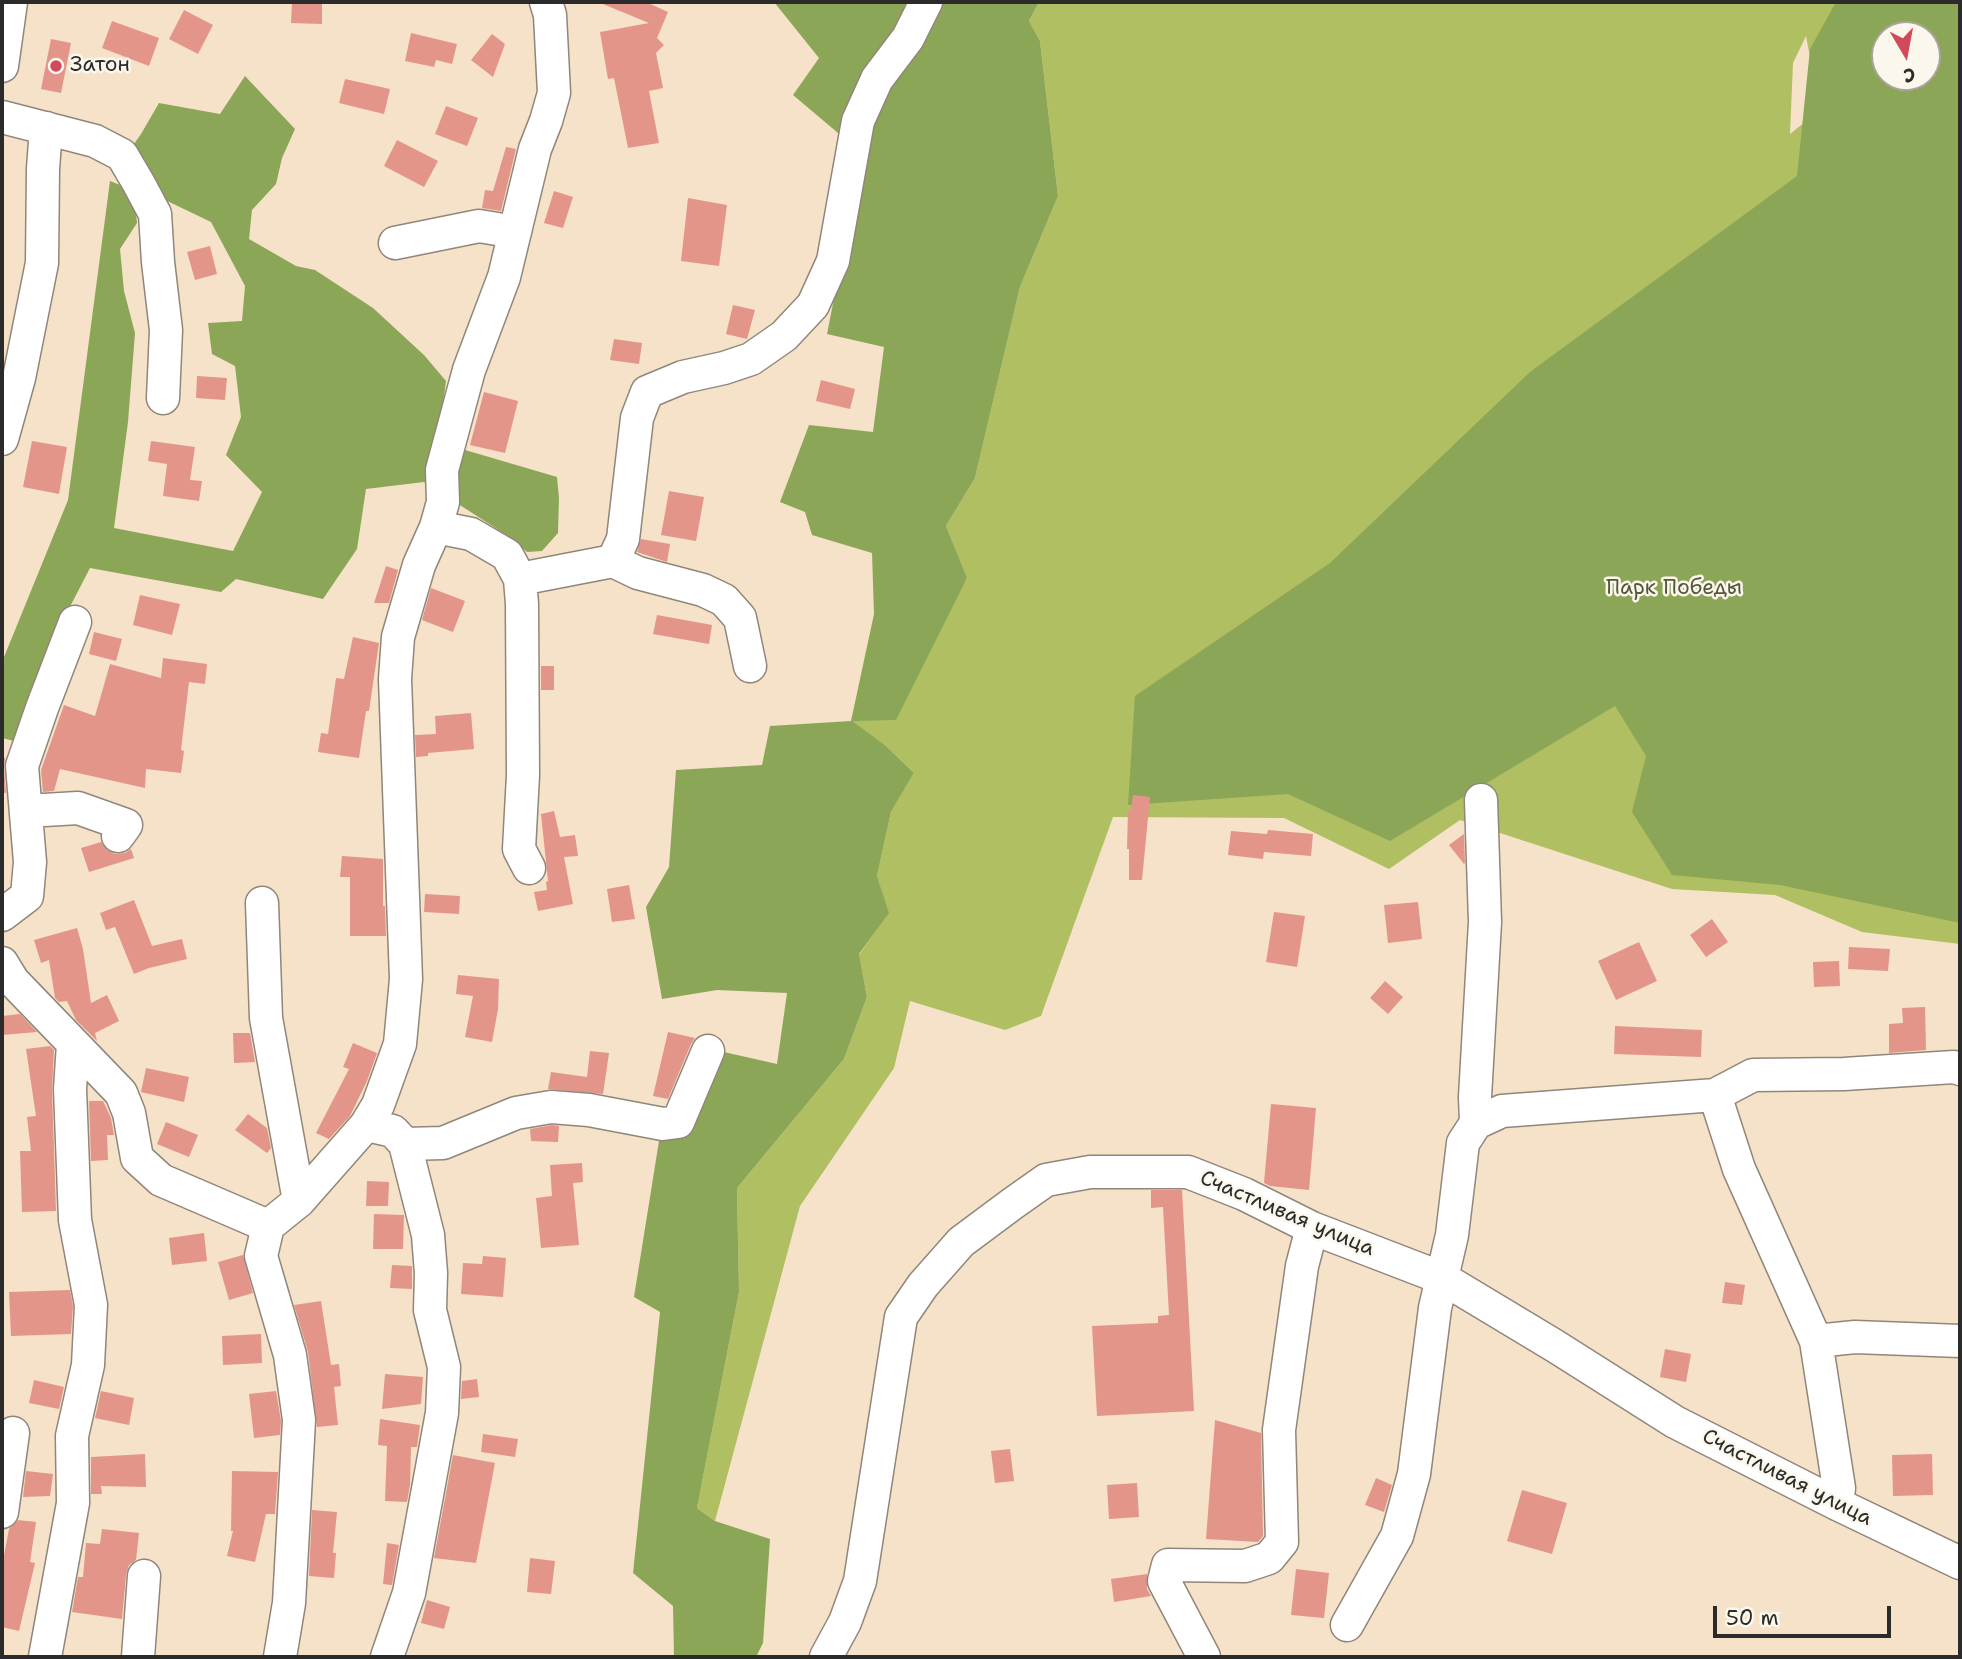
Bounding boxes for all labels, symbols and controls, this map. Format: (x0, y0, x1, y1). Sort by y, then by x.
north arrow (1871, 21, 1941, 91)
place label: Затон (70, 53, 130, 79)
marker: Затон (48, 58, 64, 74)
text: С (1901, 62, 1917, 89)
park label: Парк Победы (1606, 576, 1742, 602)
street label: Счастливая улица (1196, 1166, 1378, 1262)
street label: Счастливая улица (1698, 1424, 1876, 1532)
scale bar (1717, 1592, 1896, 1636)
text: 50 m (1726, 1604, 1779, 1632)

